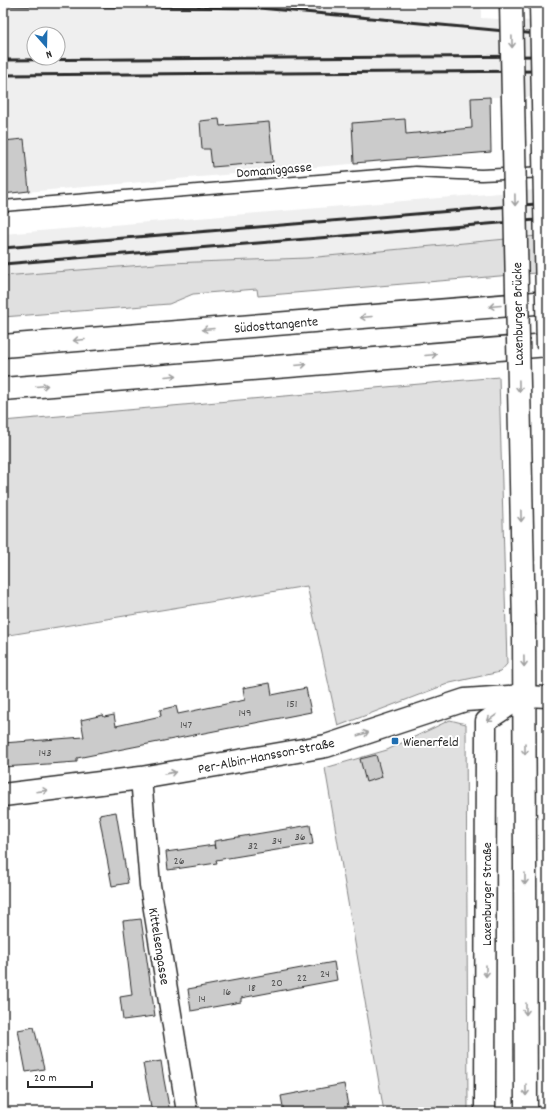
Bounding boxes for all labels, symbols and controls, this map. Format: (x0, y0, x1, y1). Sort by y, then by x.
north arrow (26, 26, 66, 66)
one-way arrow (508, 35, 516, 48)
text: N (43, 45, 54, 62)
street label: Domaniggasse (236, 158, 313, 184)
one-way arrow (511, 193, 519, 206)
street label: Laxenburger Brücke (508, 262, 530, 366)
one-way arrow (489, 302, 502, 309)
street label: Südosttangente (233, 312, 319, 340)
one-way arrow (360, 313, 373, 320)
one-way arrow (202, 326, 215, 333)
one-way arrow (73, 336, 86, 343)
one-way arrow (424, 351, 437, 358)
one-way arrow (294, 362, 307, 369)
one-way arrow (164, 372, 177, 379)
one-way arrow (515, 379, 523, 392)
one-way arrow (35, 383, 48, 390)
one-way arrow (518, 509, 525, 522)
one-way arrow (520, 654, 528, 667)
house number: 151 (287, 696, 297, 713)
house number: 149 (238, 705, 252, 722)
one-way arrow (486, 714, 497, 722)
house number: 147 (180, 717, 192, 734)
one-way arrow (357, 729, 369, 737)
place label: Wienerfeld (403, 733, 459, 753)
street label: Per-Albin-Hansson-Straße (196, 734, 336, 780)
marker: Wienerfeld (390, 736, 400, 746)
one-way arrow (521, 742, 529, 755)
house number: 143 (39, 745, 51, 762)
one-way arrow (164, 769, 177, 777)
one-way arrow (35, 787, 48, 794)
house number: 36 (294, 829, 306, 846)
house number: 34 (272, 833, 282, 850)
house number: 32 (248, 838, 258, 855)
street label: Laxenburger Straße (478, 842, 498, 946)
house number: 26 (173, 853, 185, 870)
one-way arrow (521, 872, 529, 885)
street label: Kittelsengasse (142, 906, 174, 986)
one-way arrow (482, 964, 490, 977)
house number: 24 (320, 966, 330, 983)
house number: 22 (297, 970, 307, 987)
house number: 20 (271, 975, 283, 992)
house number: 18 (248, 980, 256, 997)
house number: 16 (223, 984, 231, 1001)
house number: 14 (198, 991, 206, 1008)
one-way arrow (522, 1002, 530, 1015)
scale bar (28, 1063, 92, 1089)
text: 20 m (34, 1070, 57, 1087)
one-way arrow (522, 1083, 530, 1096)

